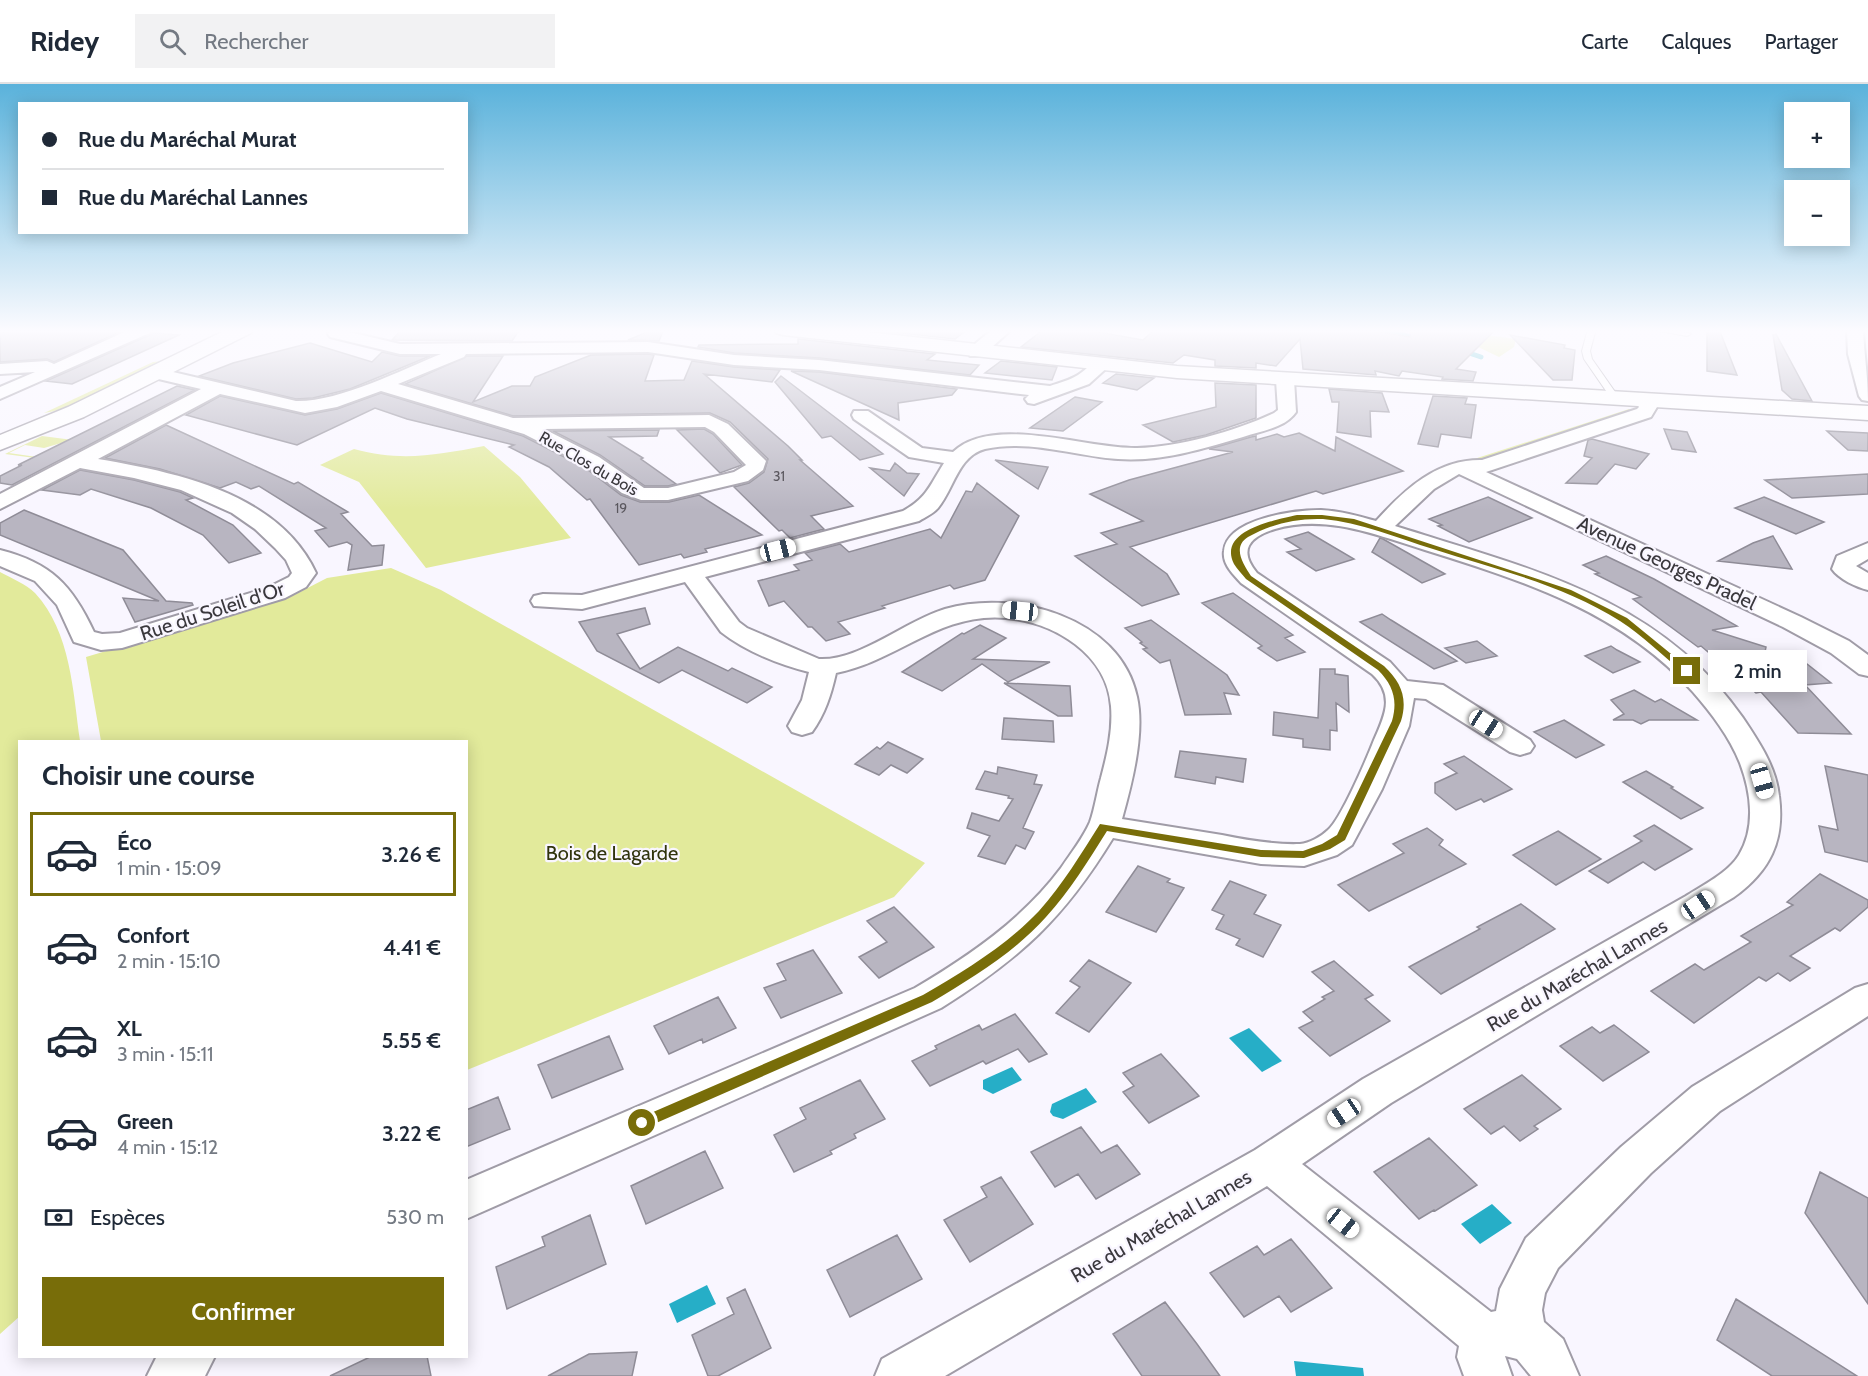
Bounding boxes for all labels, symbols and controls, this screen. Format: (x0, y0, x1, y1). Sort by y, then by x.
search box (135, 14, 555, 68)
text: Ridey (30, 24, 99, 58)
icon: search (156, 25, 189, 58)
text: Rechercher (204, 28, 308, 55)
text: Carte (1581, 29, 1629, 54)
text: Calques (1662, 29, 1732, 54)
text: Partager (1765, 29, 1838, 54)
map controls (1784, 102, 1850, 246)
button: + (1784, 102, 1850, 168)
text: Rue du Maréchal Murat (78, 126, 297, 153)
button: − (1784, 180, 1850, 246)
text: Rue du Maréchal Lannes (78, 184, 308, 211)
street label: Rue Clos du Bois (536, 427, 642, 500)
house number: 31 (773, 467, 785, 485)
house number: 19 (615, 499, 627, 517)
street label: Avenue Georges Pradel (1574, 511, 1761, 615)
car (758, 537, 798, 563)
street label: Rue du Soleil d'Or (137, 576, 288, 646)
car (1001, 600, 1039, 622)
callout: 2 min (1708, 650, 1807, 692)
route end (1673, 657, 1700, 684)
text: 2 min (1733, 659, 1782, 683)
car (1466, 707, 1506, 741)
text: Choisir une course (42, 759, 255, 792)
car (1748, 761, 1776, 801)
icon: car (45, 827, 99, 881)
text: Éco (117, 829, 152, 856)
text: 3.26 € (381, 841, 441, 868)
park label: Bois de Lagarde (546, 841, 678, 865)
text: 1 min · 15:09 (117, 856, 222, 880)
car (1678, 887, 1718, 923)
street label: Rue du Maréchal Lannes (1482, 914, 1672, 1036)
icon: car (45, 920, 99, 974)
text: Confort (117, 922, 190, 949)
text: 4.41 € (383, 934, 441, 961)
text: 2 min · 15:10 (117, 949, 221, 973)
icon: car (45, 1013, 99, 1067)
text: XL (117, 1015, 142, 1042)
text: 5.55 € (382, 1027, 441, 1054)
text: 3 min · 15:11 (117, 1042, 214, 1066)
car (1324, 1095, 1364, 1131)
icon: car (45, 1106, 99, 1160)
text: Green (117, 1108, 173, 1135)
route start (628, 1109, 655, 1136)
text: 3.22 € (382, 1120, 441, 1147)
text: 4 min · 15:12 (117, 1135, 218, 1159)
street label: Rue du Maréchal Lannes (1066, 1165, 1256, 1287)
icon: cash (42, 1201, 75, 1234)
text: Espèces (90, 1204, 165, 1231)
text: 530 m (386, 1205, 444, 1229)
car (1323, 1205, 1363, 1241)
button: Confirmer (42, 1277, 444, 1346)

